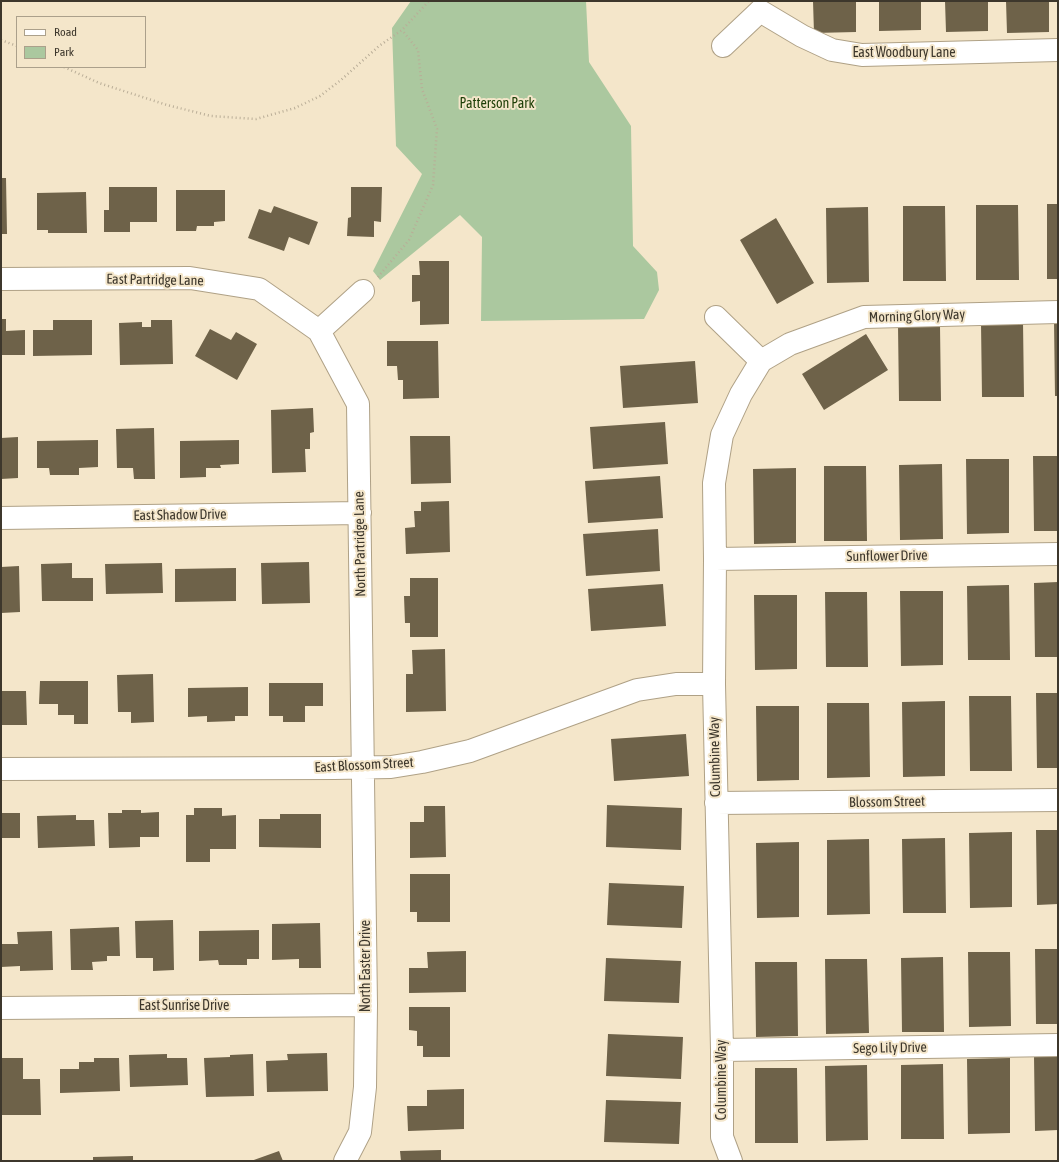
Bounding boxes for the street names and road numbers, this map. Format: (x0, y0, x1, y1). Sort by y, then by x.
street label: East Woodbury Lane (852, 45, 956, 61)
street label: East Partridge Lane (106, 271, 204, 289)
street label: Morning Glory Way (869, 306, 965, 326)
street label: North Partridge Lane (351, 491, 369, 597)
street label: East Shadow Drive (133, 506, 227, 524)
street label: Sunflower Drive (846, 547, 928, 565)
street label: Columbine Way (706, 717, 724, 797)
street label: East Blossom Street (314, 754, 414, 776)
street label: Blossom Street (849, 793, 925, 811)
street label: North Easter Drive (358, 920, 374, 1012)
street label: East Sunrise Drive (139, 998, 229, 1014)
street label: Sego Lily Drive (853, 1039, 927, 1057)
street label: Columbine Way (714, 1040, 730, 1120)

